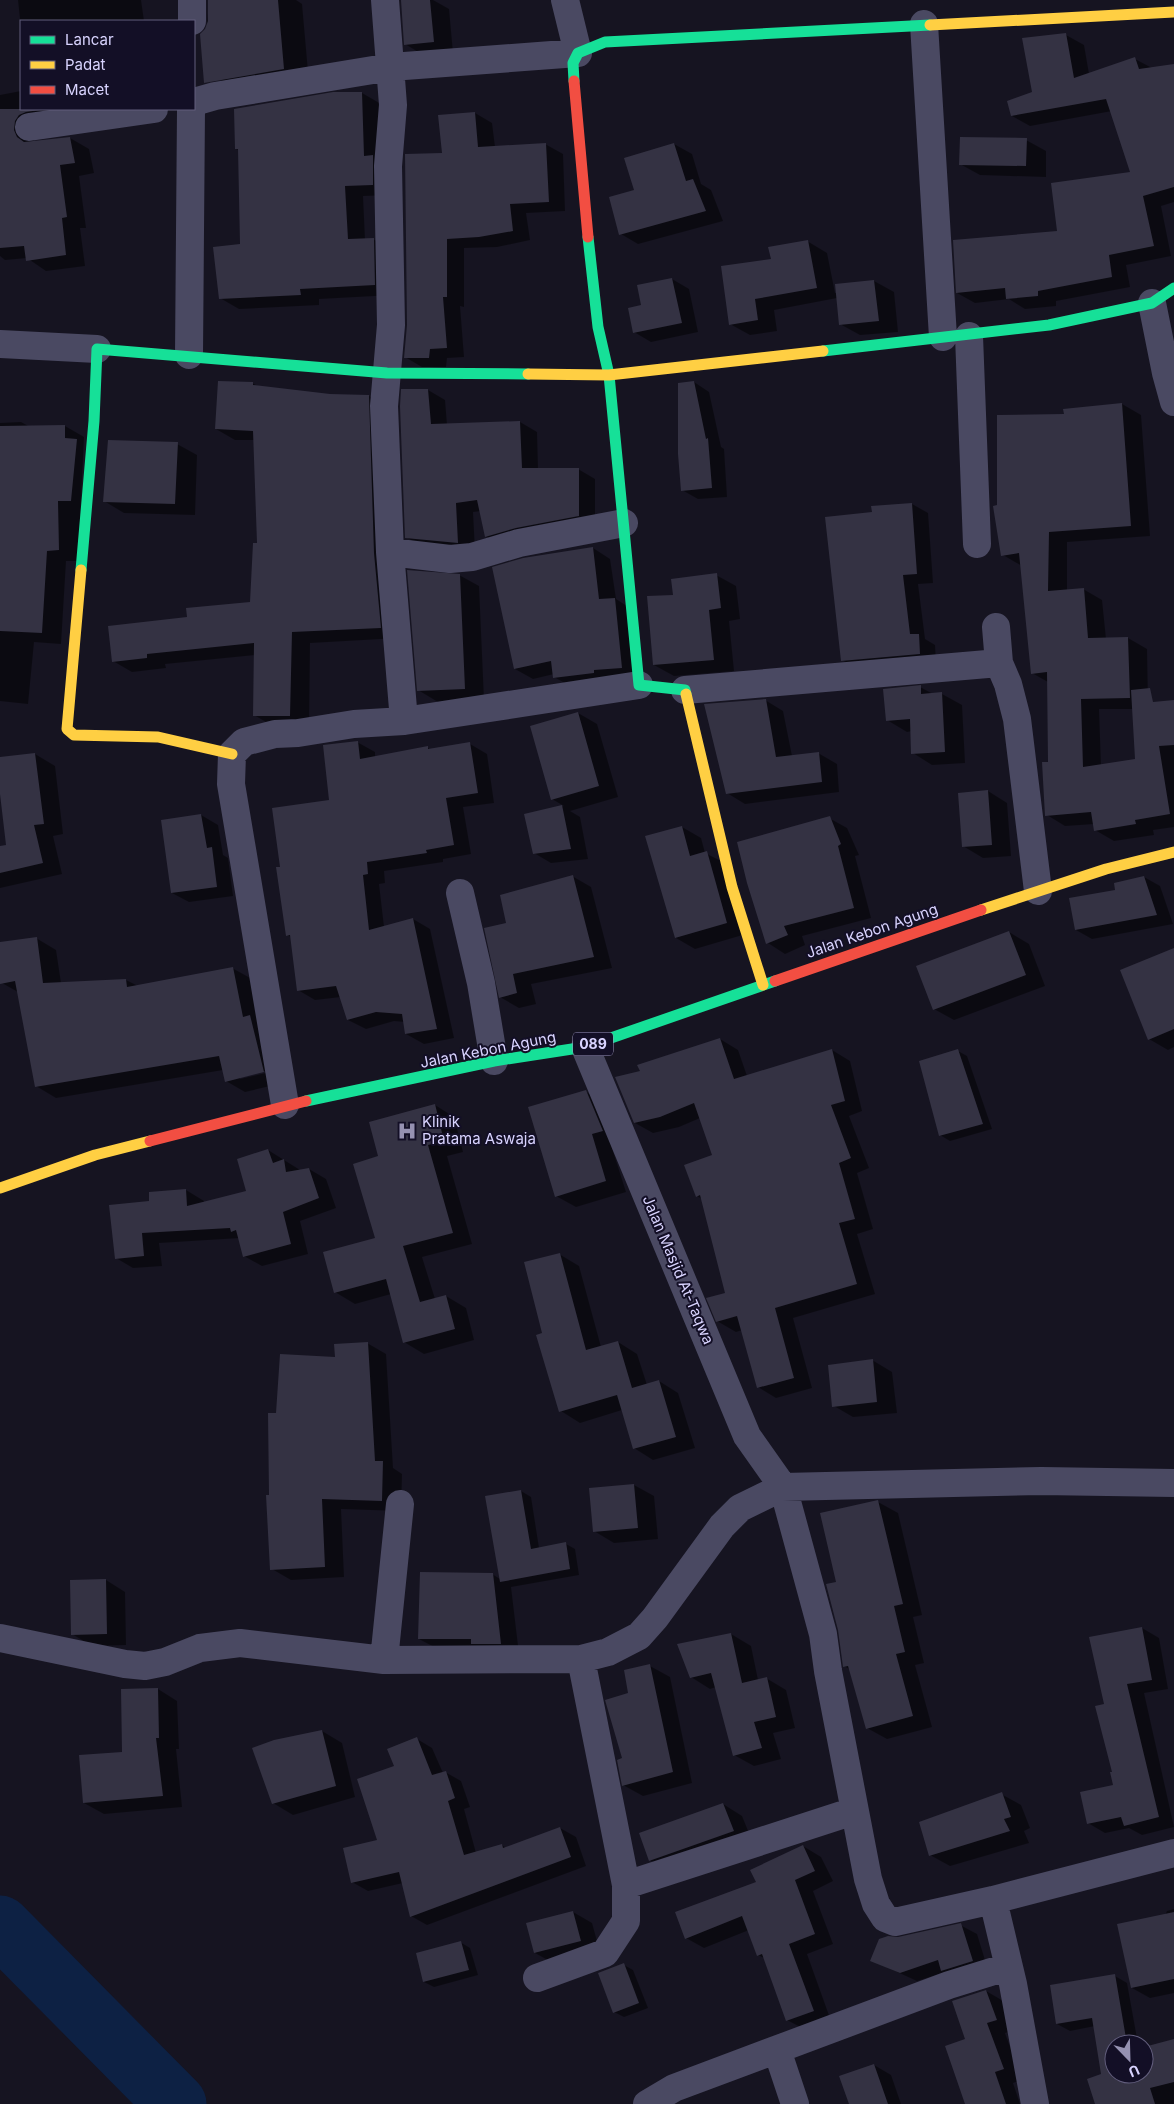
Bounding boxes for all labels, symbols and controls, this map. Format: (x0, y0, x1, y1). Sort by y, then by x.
legend (20, 20, 195, 110)
text: Lancar (65, 30, 114, 49)
text: Padat (65, 55, 106, 74)
text: Macet (65, 80, 109, 99)
street label: Jalan Kebon Agung (803, 899, 940, 962)
street label: Jalan Kebon Agung (418, 1027, 557, 1072)
road number: 089 (573, 1032, 613, 1056)
place label: Klinik Pratama Aswaja (422, 1112, 536, 1148)
hospital icon: Klinik Pratama Aswaja (396, 1120, 418, 1142)
street label: Jalan Masjid At-Taqwa (638, 1192, 718, 1347)
north arrow (1104, 2034, 1154, 2084)
text: U (1126, 2062, 1142, 2081)

